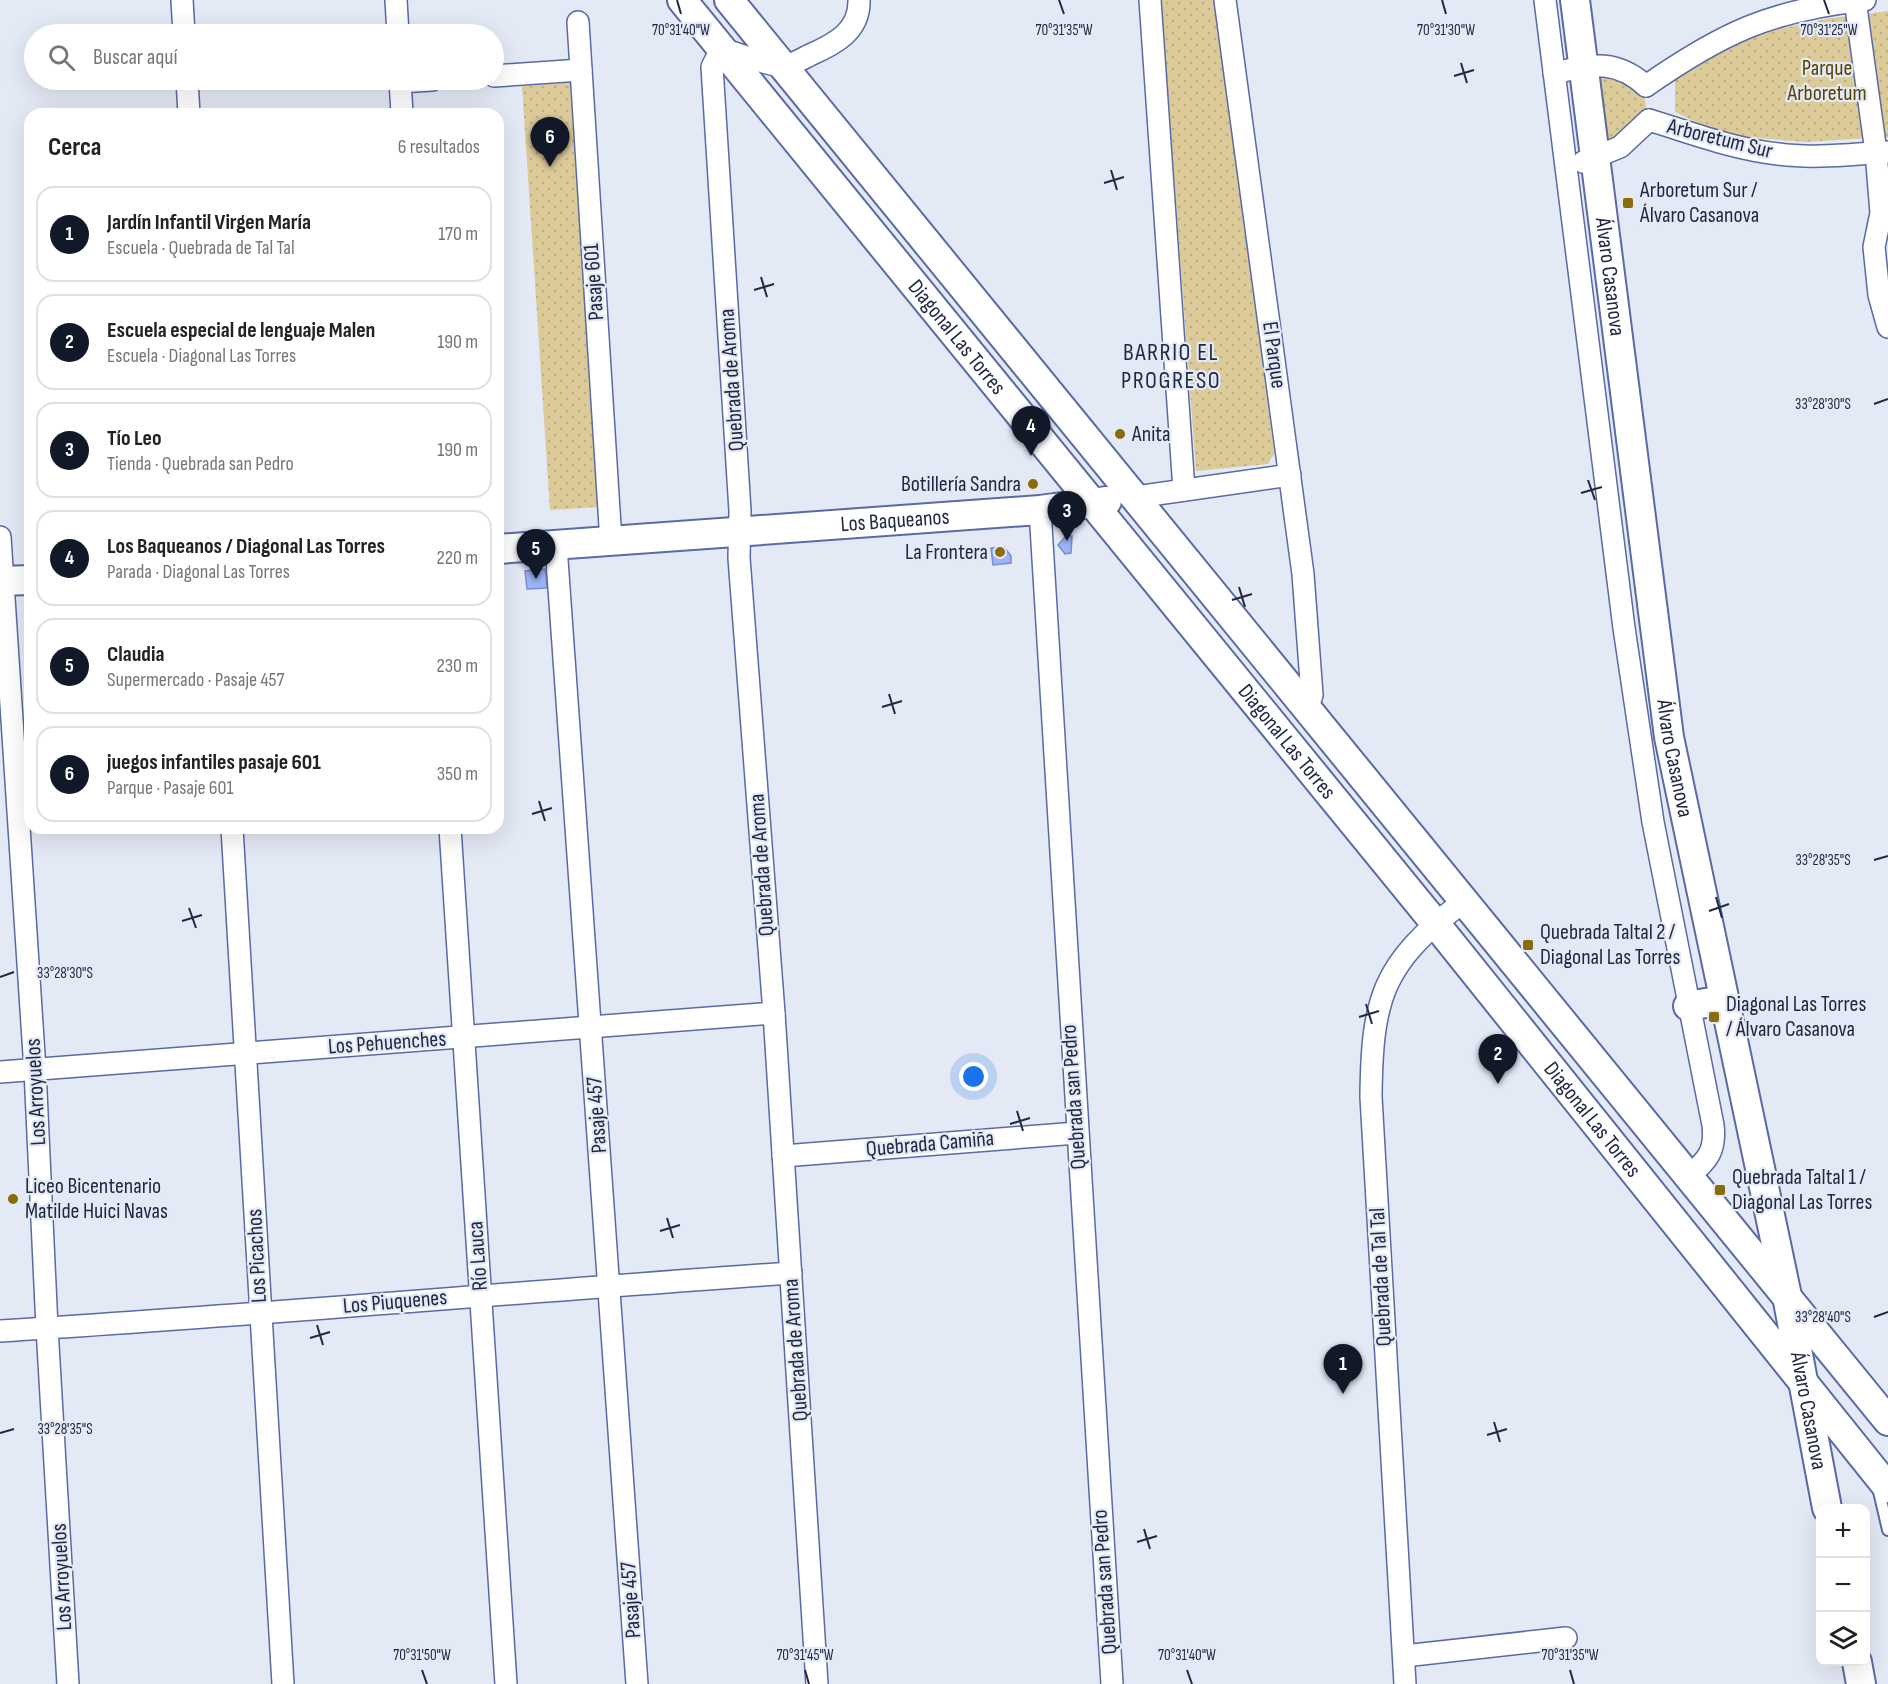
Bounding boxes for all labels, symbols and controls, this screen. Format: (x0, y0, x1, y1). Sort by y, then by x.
text: 70°31'40"W (652, 21, 710, 40)
text: 70°31'35"W (1035, 21, 1093, 40)
text: 70°31'30"W (1417, 21, 1475, 40)
text: 70°31'25"W (1800, 21, 1858, 40)
search box (24, 24, 504, 90)
icon: search (45, 41, 78, 74)
text: Buscar aquí (93, 44, 178, 71)
park label: Parque Arboretum (1786, 55, 1867, 107)
street label: Arboretum Sur (1664, 113, 1775, 165)
pin: 6 (530, 118, 570, 167)
text: Cerca (48, 132, 101, 163)
text: 6 resultados (398, 135, 480, 159)
place label: Arboretum Sur / Álvaro Casanova (1639, 177, 1759, 229)
marker: Arboretum Sur / Álvaro Casanova (1621, 196, 1635, 210)
text: Jardín Infantil Virgen María (107, 209, 311, 236)
street label: Álvaro Casanova (1589, 215, 1631, 338)
text: 1 (66, 222, 73, 246)
text: 170 m (438, 222, 478, 246)
text: Escuela · Quebrada de Tal Tal (107, 236, 295, 260)
street label: Pasaje 601 (578, 242, 610, 321)
street label: Diagonal Las Torres (902, 274, 1012, 400)
street label: Quebrada de Aroma (714, 308, 750, 452)
text: Escuela especial de lenguaje Malen (107, 317, 375, 344)
street label: El Parque (1256, 320, 1292, 390)
text: 2 (65, 330, 74, 354)
text: 190 m (437, 330, 478, 354)
district label: BARRIO EL PROGRESO (1121, 338, 1221, 395)
text: Escuela · Diagonal Las Torres (107, 344, 296, 368)
text: 33°28'30"S (1795, 395, 1851, 414)
pin: 4 (1012, 406, 1050, 456)
place label: Anita (1131, 421, 1170, 448)
text: Tío Leo (107, 425, 162, 452)
marker: Anita (1113, 427, 1127, 441)
text: 3 (65, 438, 74, 462)
text: 190 m (437, 438, 478, 462)
text: Tienda · Quebrada san Pedro (107, 452, 294, 476)
place label: Botillería Sandra (901, 471, 1021, 498)
marker: Botillería Sandra (1026, 477, 1040, 491)
pin: 3 (1048, 492, 1086, 541)
street label: Los Baqueanos (840, 503, 950, 538)
pin: 5 (516, 530, 556, 579)
text: Los Baqueanos / Diagonal Las Torres (107, 533, 385, 560)
place label: La Frontera (905, 539, 988, 566)
marker: La Frontera (993, 545, 1007, 559)
text: 4 (65, 546, 74, 570)
text: 220 m (437, 546, 478, 570)
text: Parada · Diagonal Las Torres (107, 560, 290, 584)
text: Claudia (107, 641, 164, 668)
text: 5 (65, 654, 74, 678)
text: 230 m (436, 654, 478, 678)
text: Supermercado · Pasaje 457 (107, 668, 285, 692)
street label: Diagonal Las Torres (1232, 679, 1342, 805)
street label: Álvaro Casanova (1651, 697, 1699, 820)
text: juegos infantiles pasaje 601 (107, 749, 321, 776)
text: 6 (65, 762, 74, 786)
text: 350 m (437, 762, 478, 786)
text: Parque · Pasaje 601 (107, 776, 234, 800)
street label: Quebrada de Aroma (744, 793, 780, 937)
text: 33°28'35"S (1795, 851, 1851, 870)
place label: Quebrada Taltal 2 / Diagonal Las Torres (1540, 919, 1680, 971)
marker: Quebrada Taltal 2 / Diagonal Las Torres (1521, 938, 1535, 952)
text: 33°28'30"S (37, 964, 93, 983)
place label: Diagonal Las Torres / Álvaro Casanova (1726, 991, 1866, 1043)
marker: Diagonal Las Torres / Álvaro Casanova (1707, 1010, 1721, 1024)
street label: Quebrada san Pedro (1055, 1024, 1093, 1170)
street label: Los Pehuenches (327, 1025, 447, 1061)
pin: 2 (1478, 1034, 1518, 1084)
street label: Los Arroyuelos (20, 1038, 52, 1146)
street label: Diagonal Las Torres (1538, 1056, 1647, 1183)
your location (959, 1062, 988, 1091)
street label: Pasaje 457 (581, 1076, 613, 1154)
street label: Quebrada Camiña (865, 1125, 995, 1163)
place label: Quebrada Taltal 1 / Diagonal Las Torres (1732, 1164, 1872, 1216)
place label: Liceo Bicentenario Matilde Huici Navas (25, 1173, 168, 1225)
marker: Quebrada Taltal 1 / Diagonal Las Torres (1713, 1183, 1727, 1197)
marker: Liceo Bicentenario Matilde Huici Navas (6, 1192, 20, 1206)
street label: Quebrada de Tal Tal (1364, 1207, 1398, 1347)
street label: Los Picachos (241, 1208, 273, 1304)
street label: Río Lauca (462, 1220, 494, 1292)
street label: Quebrada de Aroma (778, 1278, 814, 1422)
street label: Los Piuquenes (342, 1284, 448, 1320)
text: 33°28'40"S (1795, 1308, 1851, 1327)
pin: 1 (1324, 1344, 1362, 1394)
street label: Álvaro Casanova (1784, 1349, 1833, 1472)
text: 33°28'35"S (37, 1420, 93, 1439)
map controls (1816, 1504, 1870, 1666)
button: + (1816, 1504, 1870, 1558)
street label: Quebrada san Pedro (1086, 1509, 1124, 1655)
street label: Los Arroyuelos (46, 1523, 78, 1631)
button: − (1816, 1558, 1870, 1612)
street label: Pasaje 457 (615, 1561, 647, 1639)
button: layers (1816, 1612, 1870, 1666)
text: 70°31'50"W (393, 1646, 451, 1665)
text: 70°31'45"W (776, 1646, 834, 1665)
text: 70°31'40"W (1158, 1646, 1216, 1665)
text: 70°31'35"W (1541, 1646, 1599, 1665)

